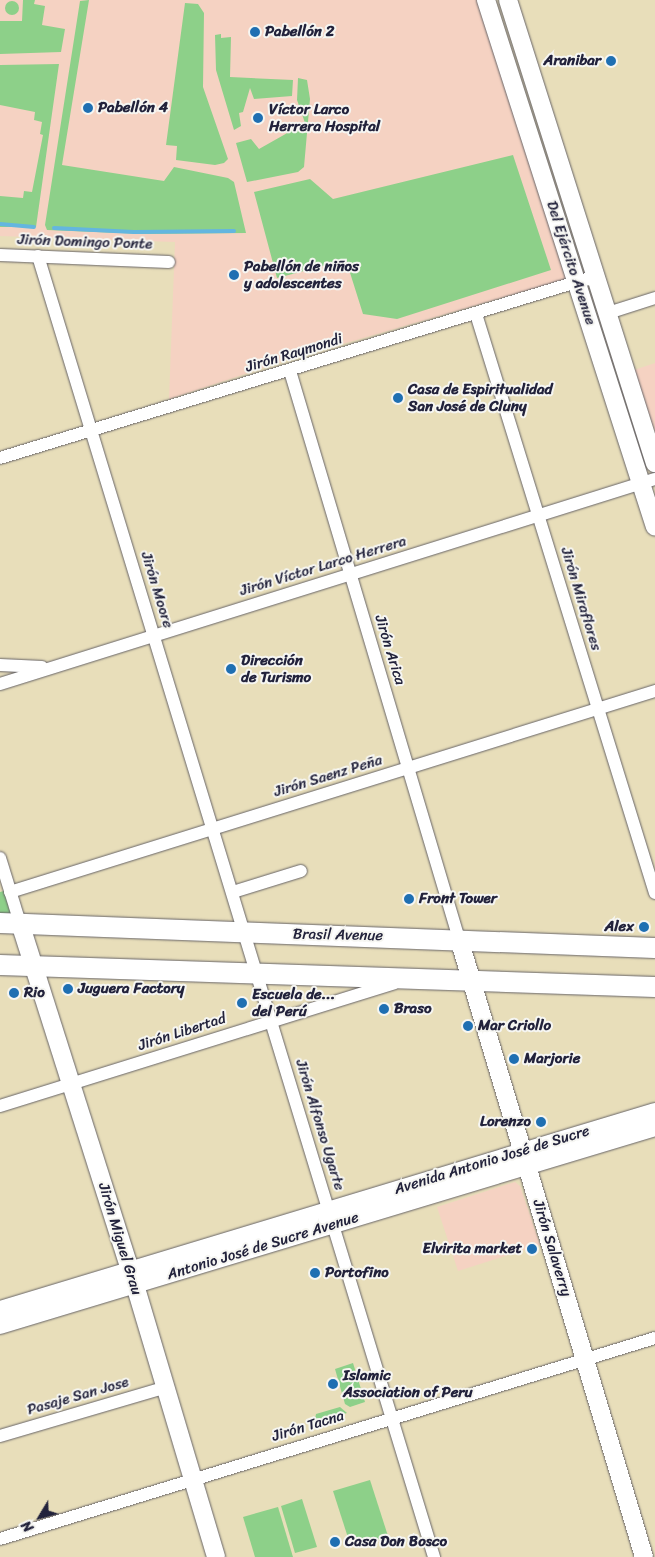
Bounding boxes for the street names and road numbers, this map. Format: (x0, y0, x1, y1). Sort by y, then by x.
street label: Del Ejército Avenue (542, 199, 600, 327)
street label: Jirón Domingo Ponte (17, 231, 153, 253)
street label: Jirón Raymondi (243, 330, 345, 376)
street label: Jirón Víctor Larco Herrera (237, 532, 409, 600)
street label: Jirón Miraflores (557, 546, 605, 652)
street label: Jirón Moore (137, 550, 177, 630)
street label: Jirón Arica (371, 613, 409, 687)
street label: Jirón Saenz Peña (271, 751, 385, 801)
street label: Brasil Avenue (293, 925, 383, 945)
street label: Jirón Libertad (136, 1009, 228, 1055)
street label: Jirón Alfonso Ugarte (291, 1057, 349, 1193)
street label: Avenida Antonio José de Sucre (392, 1122, 592, 1198)
street label: Jirón Miguel Grau (95, 1181, 145, 1297)
street label: Jirón Salaverry (529, 1198, 575, 1298)
street label: Antonio José de Sucre Avenue (165, 1208, 361, 1284)
street label: Pasaje San Jose (25, 1373, 131, 1419)
street label: Jirón Tacna (270, 1406, 346, 1446)

